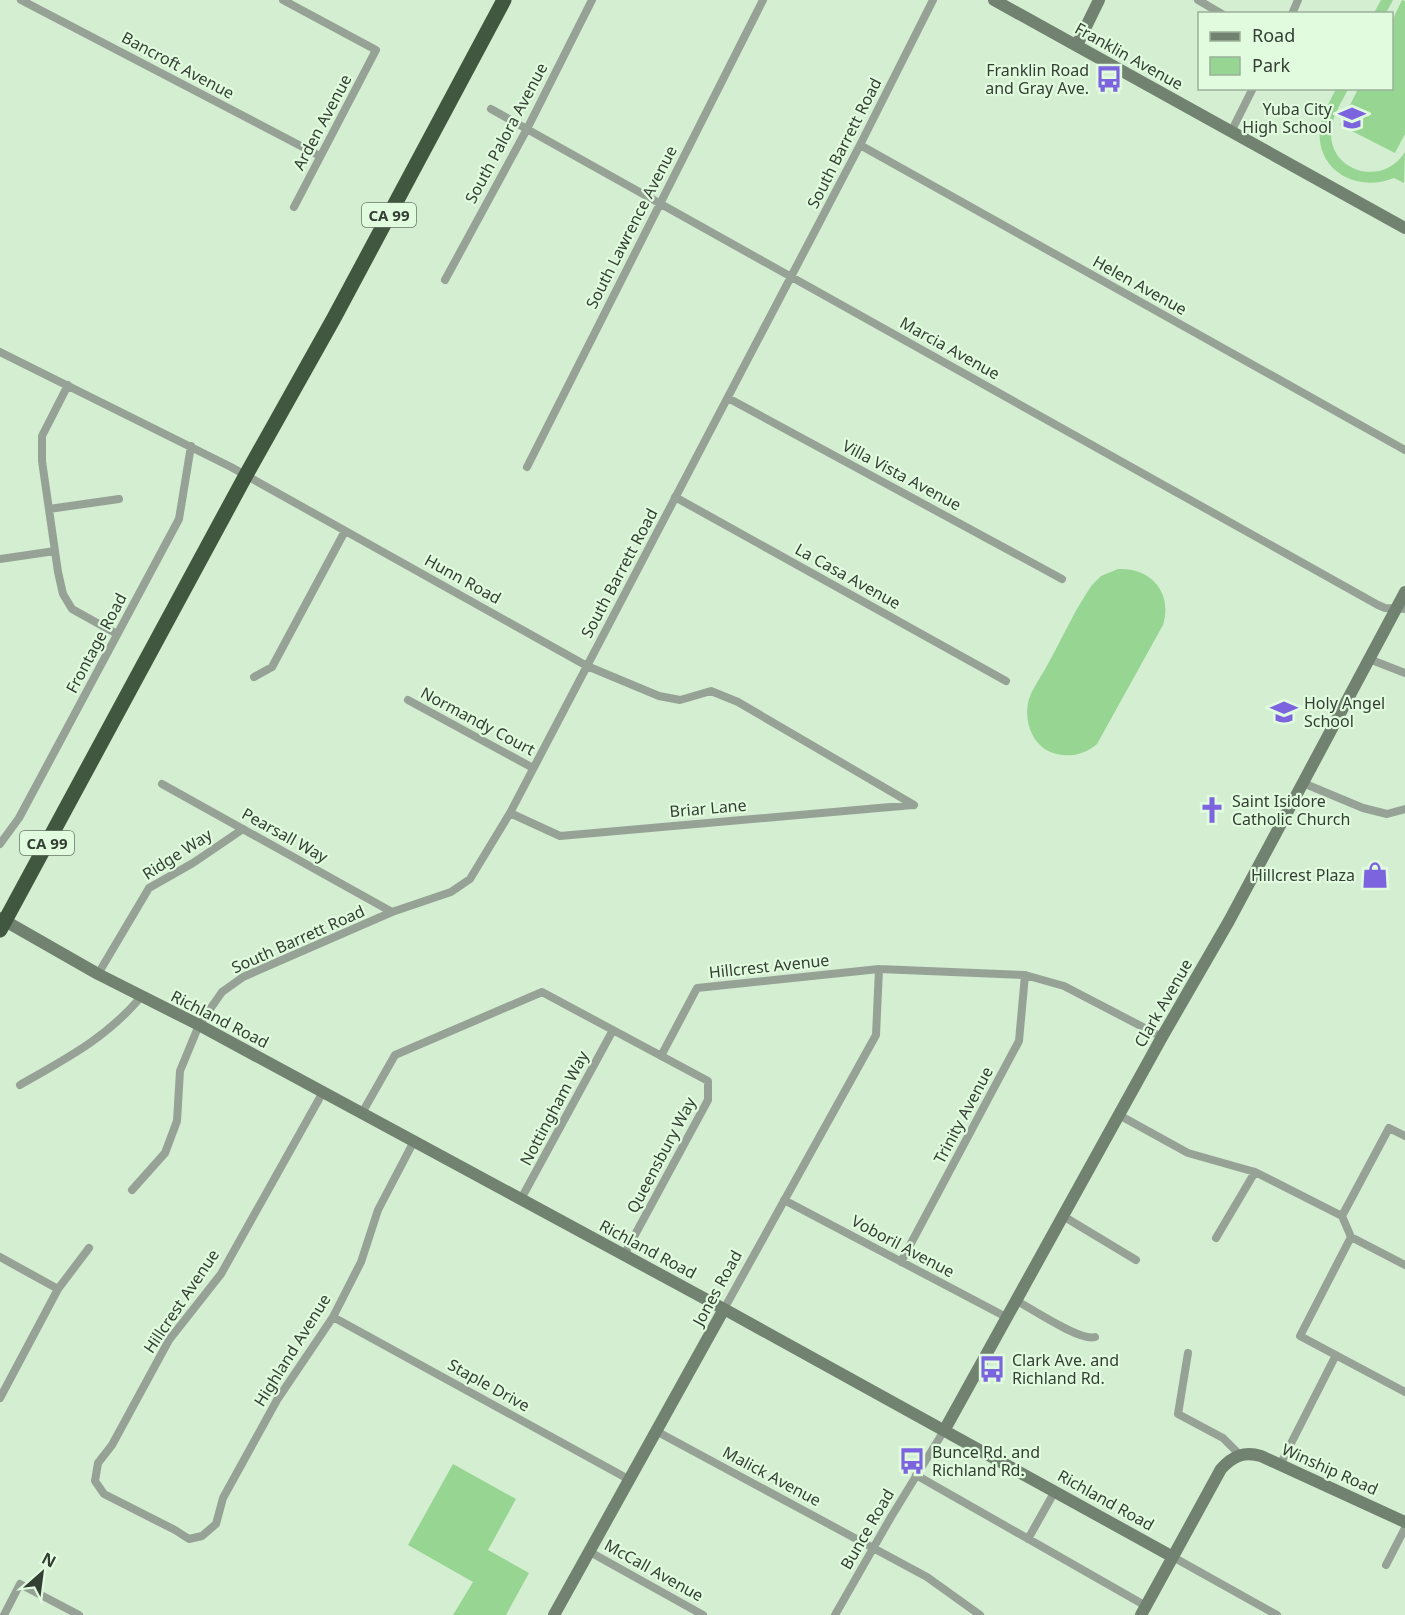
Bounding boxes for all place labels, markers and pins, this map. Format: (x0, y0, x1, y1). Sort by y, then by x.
place label: Franklin Road and Gray Ave. (985, 59, 1089, 99)
bus stop icon: Franklin Road and Gray Ave. (1094, 64, 1124, 94)
place label: Yuba City High School (1242, 98, 1333, 138)
school or university icon: Yuba City High School (1337, 103, 1367, 133)
place label: Holy Angel School (1304, 692, 1385, 732)
school or university icon: Holy Angel School (1269, 697, 1299, 727)
place label: Saint Isidore Catholic Church (1232, 790, 1350, 830)
church icon: Saint Isidore Catholic Church (1197, 795, 1227, 825)
shop icon: Hillcrest Plaza (1360, 860, 1390, 890)
place label: Hillcrest Plaza (1251, 864, 1355, 886)
place label: Clark Ave. and Richland Rd. (1012, 1349, 1119, 1389)
bus stop icon: Clark Ave. and Richland Rd. (977, 1354, 1007, 1384)
place label: Bunce Rd. and Richland Rd. (932, 1441, 1040, 1481)
bus stop icon: Bunce Rd. and Richland Rd. (897, 1446, 927, 1476)

